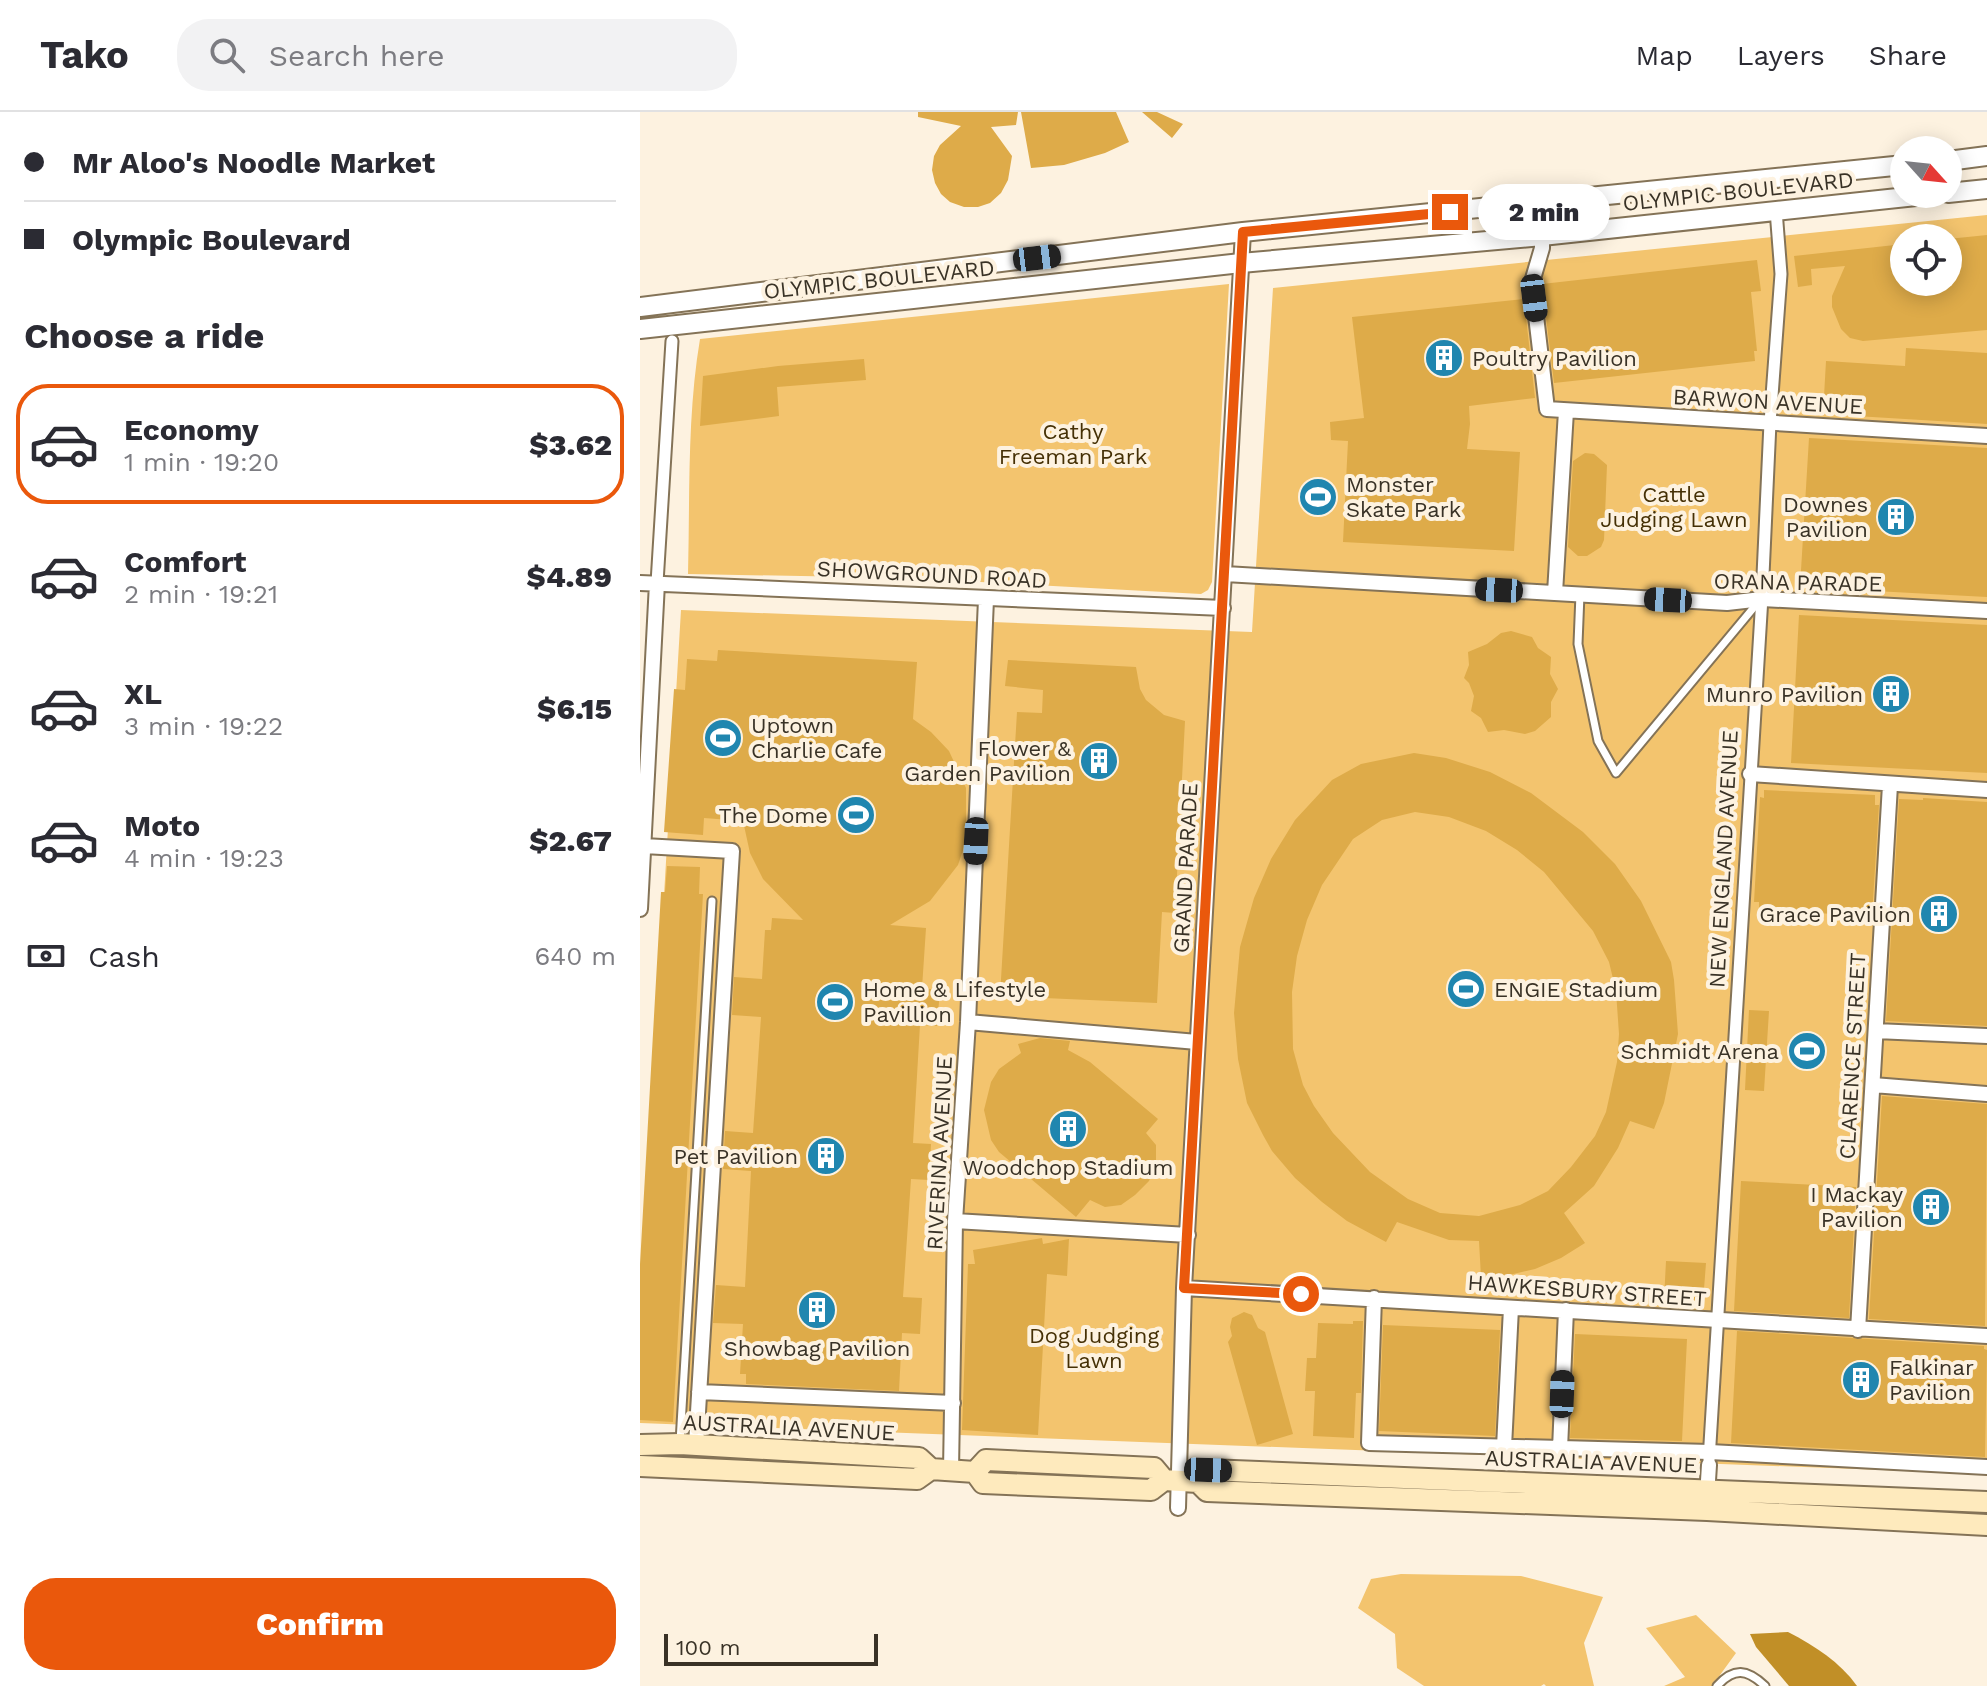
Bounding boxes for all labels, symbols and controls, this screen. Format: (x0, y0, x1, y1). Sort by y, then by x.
search box (177, 19, 737, 91)
text: Tako (40, 33, 129, 77)
icon: search (205, 33, 249, 77)
text: Search here (269, 38, 445, 73)
text: Map (1636, 39, 1693, 72)
text: Layers (1737, 39, 1825, 72)
text: Share (1869, 39, 1947, 72)
north arrow (1890, 136, 1962, 208)
map controls (1890, 136, 1962, 296)
text: Mr Aloo's Noodle Market (72, 145, 435, 180)
street label: OLYMPIC BOULEVARD (1621, 167, 1855, 216)
callout: 2 min (1478, 184, 1610, 240)
route end (1432, 194, 1468, 230)
text: 2 min (1509, 197, 1579, 227)
text: Olympic Boulevard (72, 222, 351, 257)
button: locate (1890, 224, 1962, 296)
car (1012, 243, 1062, 273)
street label: OLYMPIC BOULEVARD (762, 255, 996, 304)
car (1519, 273, 1549, 323)
text: Choose a ride (24, 315, 264, 357)
building icon: Poultry Pavilion (1423, 337, 1465, 379)
place label: Poultry Pavilion (1472, 346, 1637, 371)
street label: BARWON AVENUE (1672, 384, 1864, 419)
icon: car (28, 408, 100, 480)
text: Economy (124, 412, 259, 447)
park label: Cathy Freeman Park (999, 419, 1147, 469)
text: $3.62 (529, 427, 612, 462)
text: 1 min · 19:20 (124, 447, 279, 477)
place label: Monster Skate Park (1346, 472, 1461, 522)
sports icon: Monster Skate Park (1297, 476, 1339, 518)
park label: Cattle Judging Lawn (1600, 482, 1748, 532)
place label: Downes Pavilion (1783, 492, 1868, 542)
building icon: Downes Pavilion (1875, 496, 1917, 538)
icon: car (28, 540, 100, 612)
text: Comfort (124, 544, 246, 579)
street label: SHOWGROUND ROAD (816, 556, 1048, 593)
text: $4.89 (527, 559, 612, 594)
street label: ORANA PARADE (1713, 569, 1883, 596)
car (1474, 577, 1524, 603)
text: 2 min · 19:21 (124, 579, 278, 609)
car (1643, 587, 1693, 613)
icon: car (28, 672, 100, 744)
building icon: Munro Pavilion (1870, 673, 1912, 715)
text: XL (124, 676, 162, 711)
place label: Munro Pavilion (1706, 682, 1863, 707)
text: $6.15 (537, 691, 612, 726)
text: 3 min · 19:22 (124, 711, 283, 741)
place label: Uptown Charlie Cafe (751, 713, 882, 763)
sports icon: Uptown Charlie Cafe (702, 717, 744, 759)
street label: NEW ENGLAND AVENUE (1704, 730, 1743, 988)
place label: Flower & Garden Pavilion (904, 736, 1071, 786)
building icon: Flower & Garden Pavilion (1078, 740, 1120, 782)
street label: GRAND PARADE (1169, 782, 1202, 954)
sports icon: The Dome (835, 794, 877, 836)
place label: The Dome (719, 803, 828, 828)
icon: car (28, 804, 100, 876)
text: Moto (124, 808, 200, 843)
car (963, 816, 989, 866)
text: $2.67 (529, 823, 612, 858)
text: 4 min · 19:23 (124, 843, 284, 873)
building icon: Grace Pavilion (1918, 893, 1960, 935)
place label: Grace Pavilion (1759, 902, 1911, 927)
icon: cash (24, 934, 68, 978)
text: Cash (88, 939, 160, 974)
text: 640 m (534, 941, 616, 971)
street label: CLARENCE STREET (1835, 952, 1870, 1160)
sports icon: ENGIE Stadium (1445, 968, 1487, 1010)
place label: Home & Lifestyle Pavillion (863, 977, 1046, 1027)
place label: ENGIE Stadium (1494, 977, 1658, 1002)
sports icon: Home & Lifestyle Pavillion (814, 981, 856, 1023)
sports icon: Schmidt Arena (1786, 1030, 1828, 1072)
place label: Schmidt Arena (1621, 1039, 1779, 1064)
street label: RIVERINA AVENUE (922, 1055, 957, 1251)
building icon: Woodchop Stadium (1047, 1108, 1089, 1150)
building icon: Pet Pavilion (805, 1135, 847, 1177)
place label: Pet Pavilion (674, 1144, 798, 1169)
place label: Woodchop Stadium (963, 1155, 1173, 1180)
place label: I Mackay Pavilion (1810, 1182, 1904, 1232)
building icon: I Mackay Pavilion (1910, 1186, 1952, 1228)
street label: HAWKESBURY STREET (1467, 1270, 1707, 1311)
route start (1283, 1276, 1319, 1312)
building icon: Showbag Pavilion (796, 1289, 838, 1331)
park label: Dog Judging Lawn (1029, 1323, 1159, 1373)
place label: Showbag Pavilion (724, 1336, 910, 1361)
place label: Falkinar Pavilion (1889, 1355, 1974, 1405)
building icon: Falkinar Pavilion (1840, 1359, 1882, 1401)
car (1549, 1370, 1575, 1418)
street label: AUSTRALIA AVENUE (682, 1409, 896, 1446)
street label: AUSTRALIA AVENUE (1484, 1445, 1698, 1478)
car (1184, 1457, 1232, 1483)
button: Confirm (24, 1578, 616, 1670)
scale bar (664, 1630, 878, 1666)
text: 100 m (676, 1635, 740, 1660)

